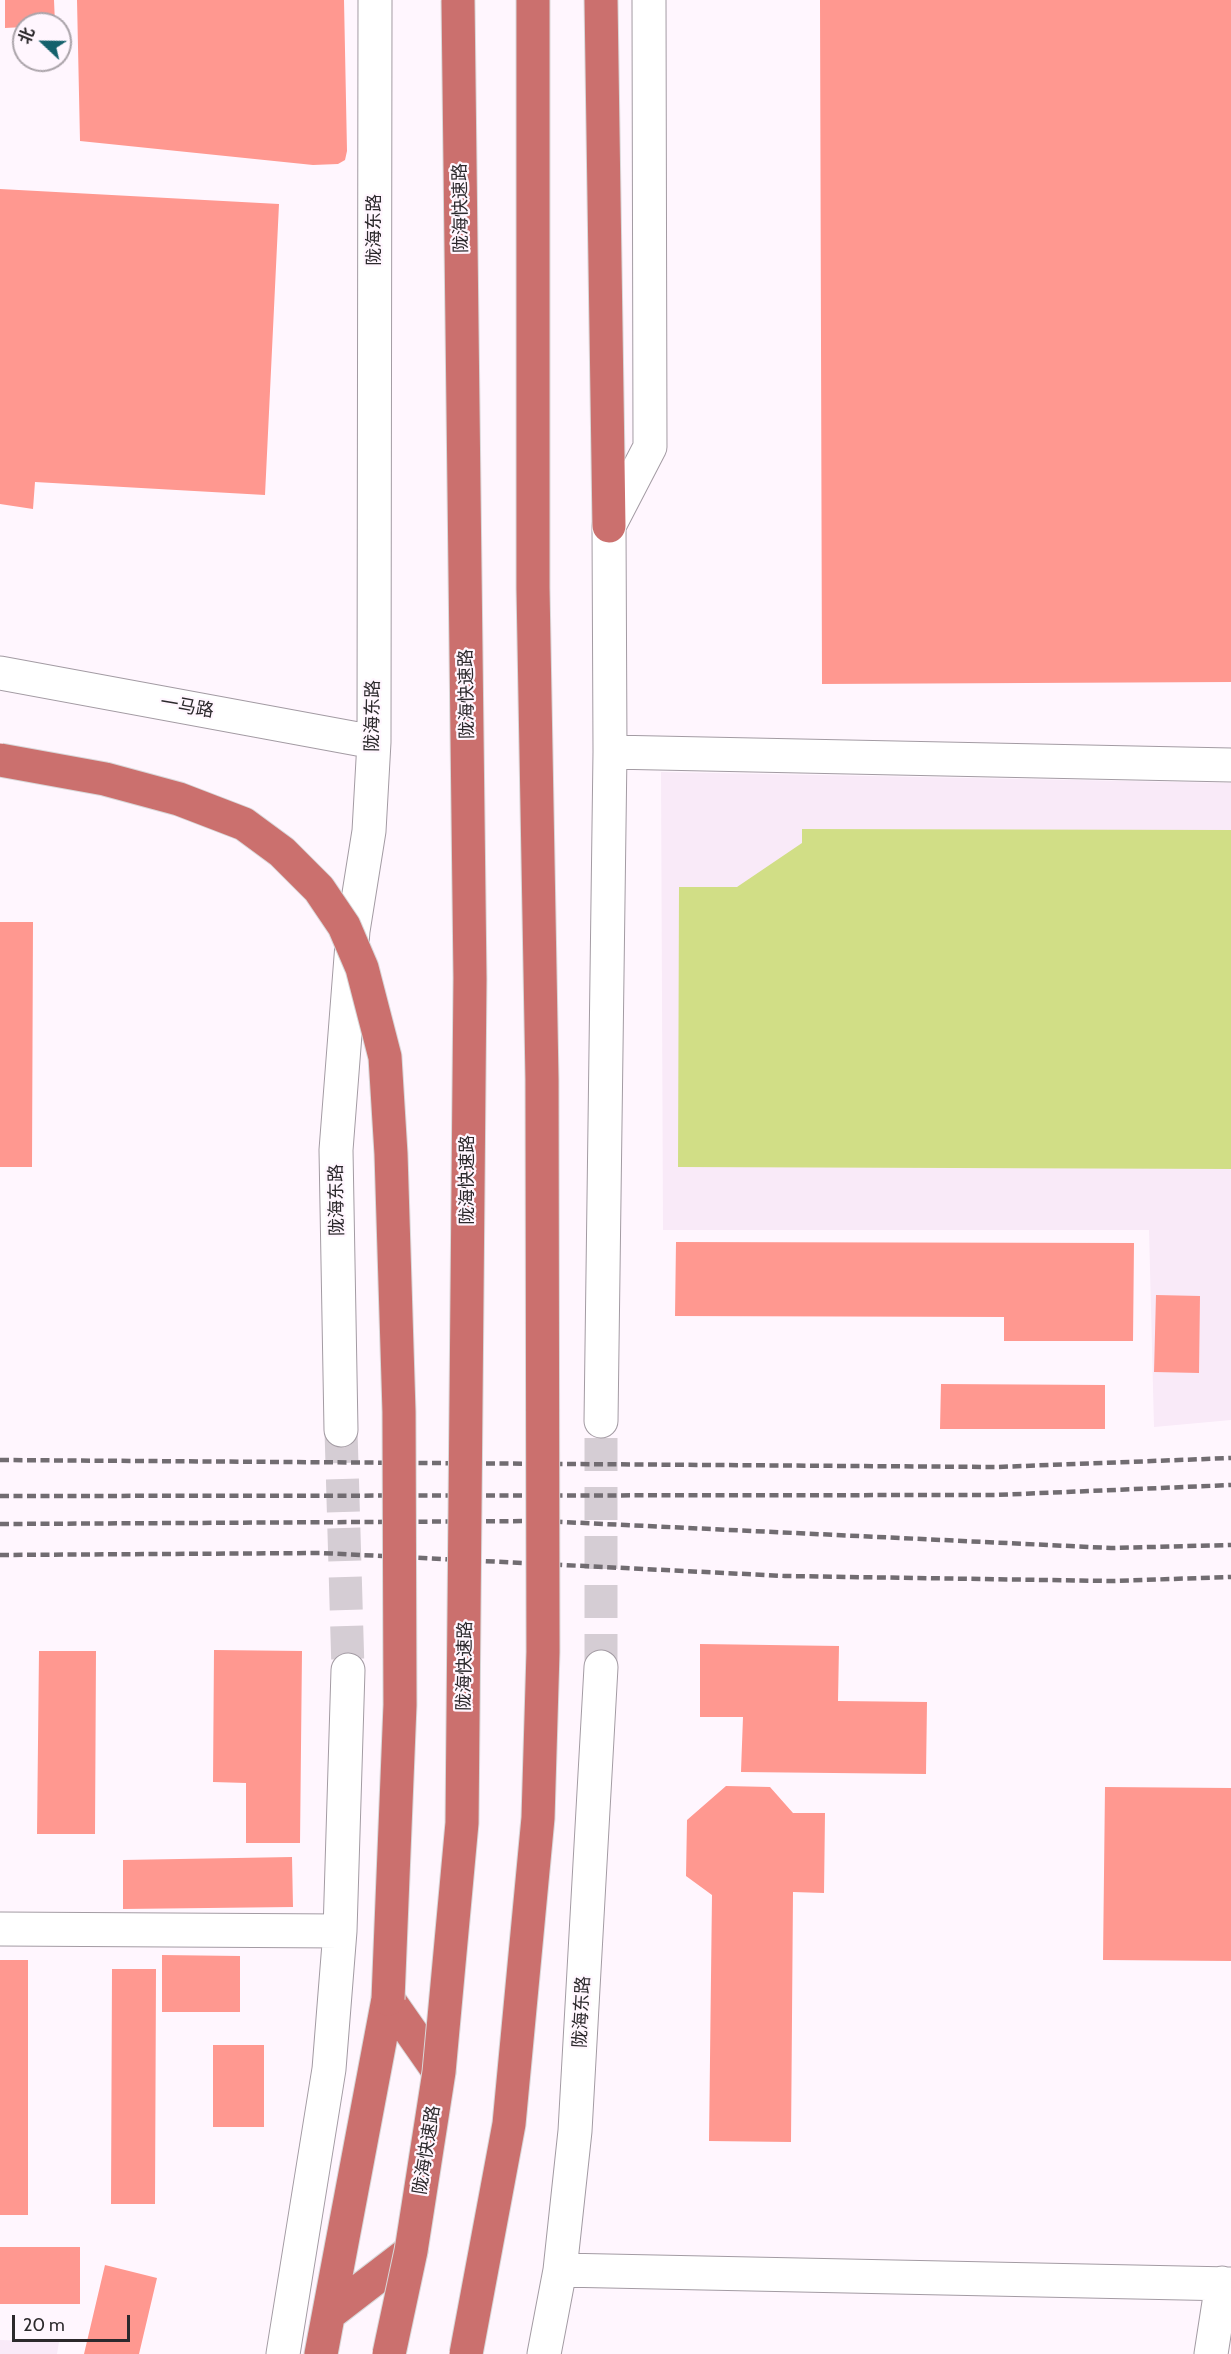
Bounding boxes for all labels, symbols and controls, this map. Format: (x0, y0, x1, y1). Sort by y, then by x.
north arrow (12, 12, 72, 72)
text: 北 (15, 25, 39, 47)
street label: 陇海快速路 (449, 163, 473, 253)
street label: 陇海东路 (364, 194, 386, 266)
street label: 陇海快速路 (455, 649, 479, 739)
street label: 陇海东路 (362, 680, 384, 752)
street label: 一马路 (159, 692, 215, 722)
street label: 陇海快速路 (457, 1135, 479, 1225)
street label: 陇海东路 (326, 1164, 348, 1236)
street label: 陇海快速路 (453, 1621, 477, 1711)
street label: 陇海东路 (569, 1975, 595, 2049)
street label: 陇海快速路 (409, 2104, 445, 2196)
scale bar (15, 2303, 134, 2341)
text: 20 m (23, 2314, 65, 2336)

